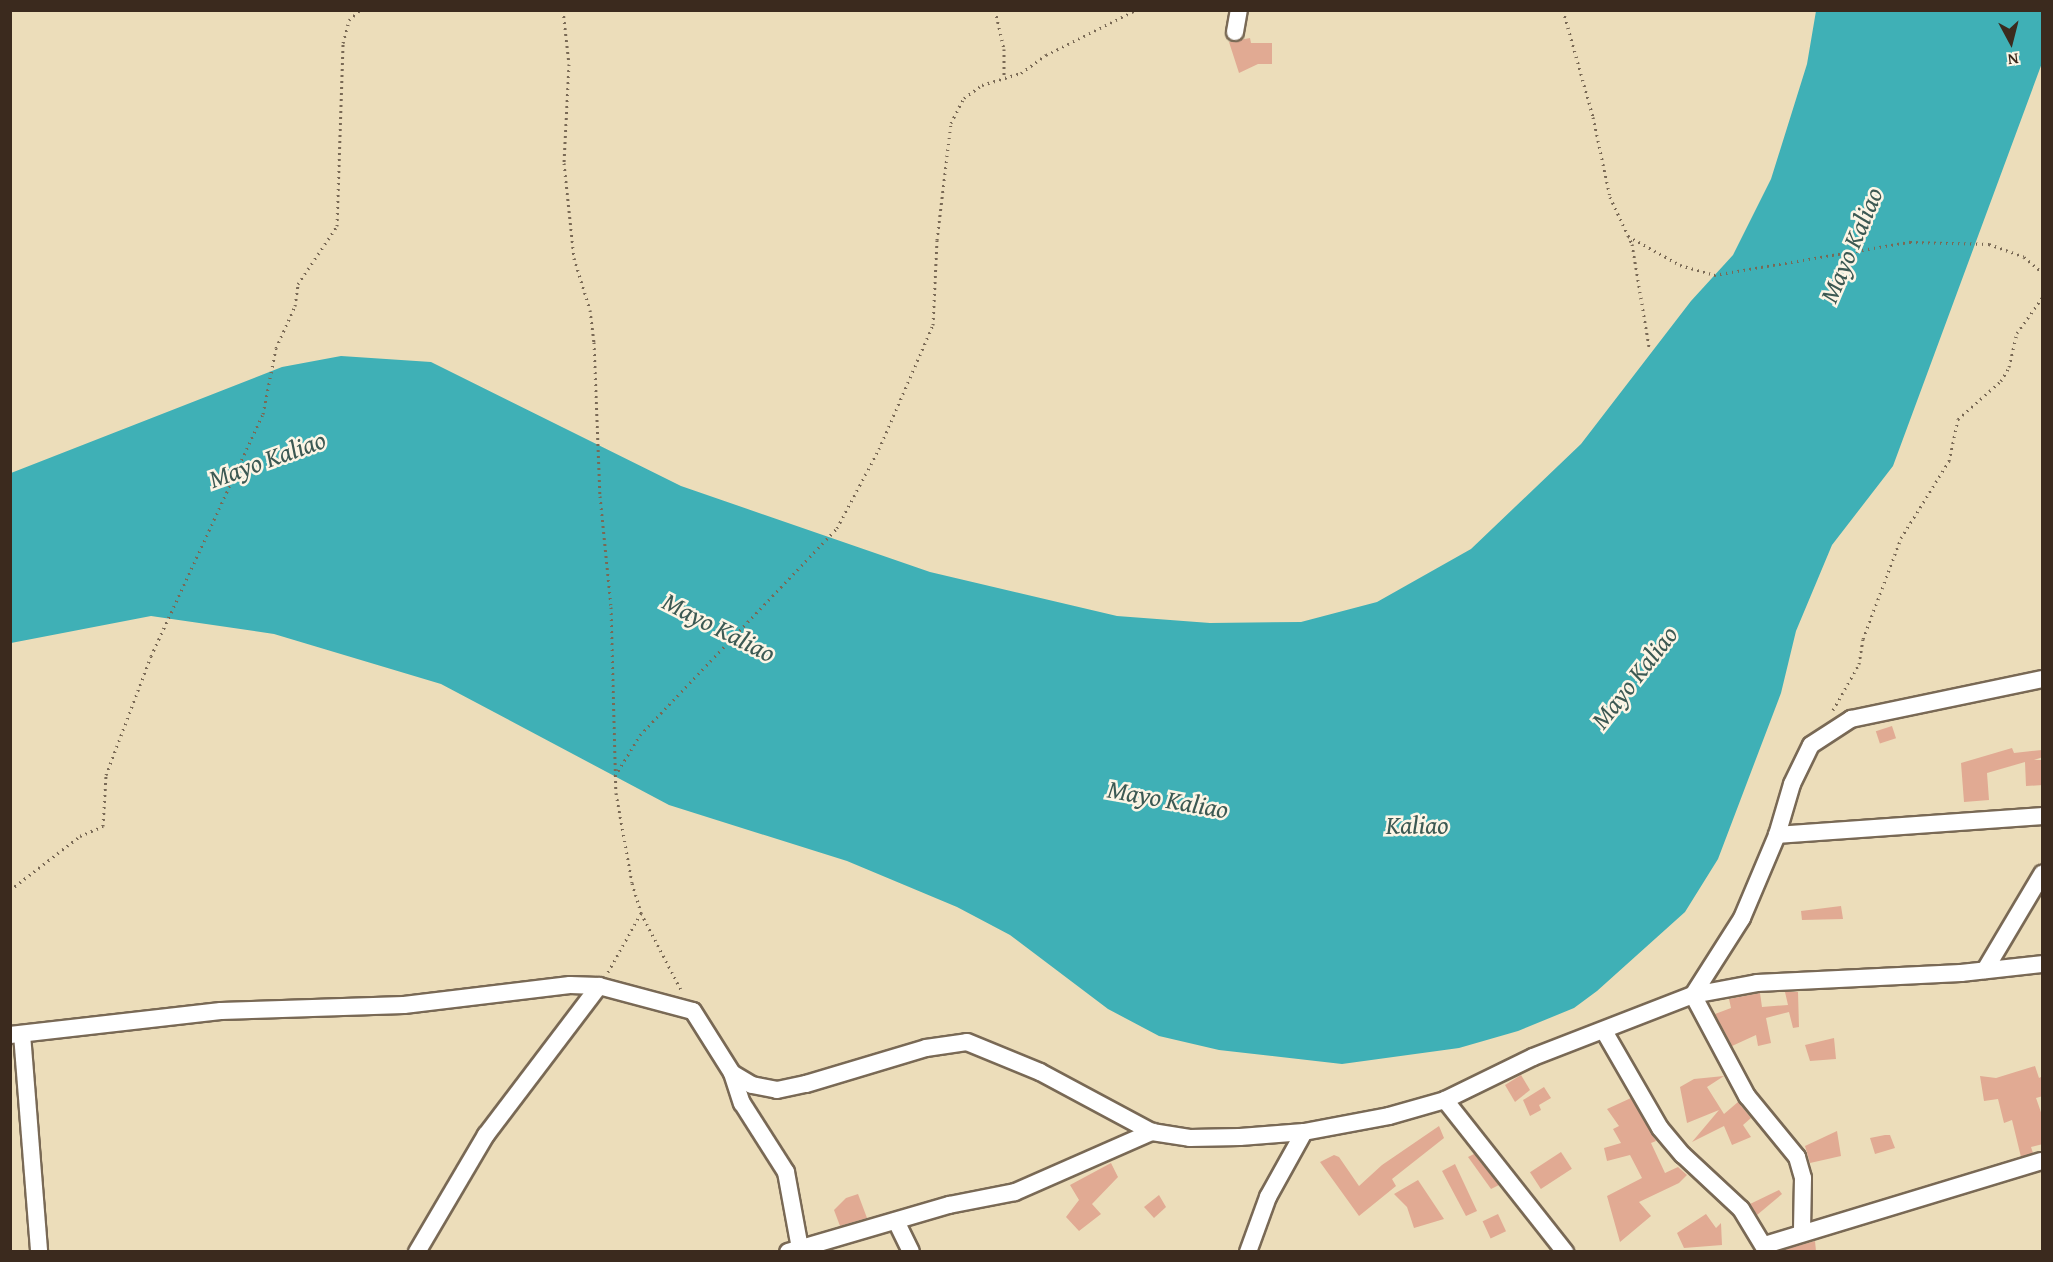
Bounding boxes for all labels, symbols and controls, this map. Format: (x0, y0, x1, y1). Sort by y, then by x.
north arrow (1981, 12, 2041, 72)
text: N (2006, 47, 2020, 72)
water label: Mayo Kaliao (1813, 183, 1889, 307)
water label: Mayo Kaliao (204, 423, 330, 495)
water label: Mayo Kaliao (657, 585, 781, 669)
water label: Mayo Kaliao (1584, 619, 1684, 735)
water label: Mayo Kaliao (1105, 773, 1231, 825)
water label: Kaliao (1386, 809, 1448, 841)

